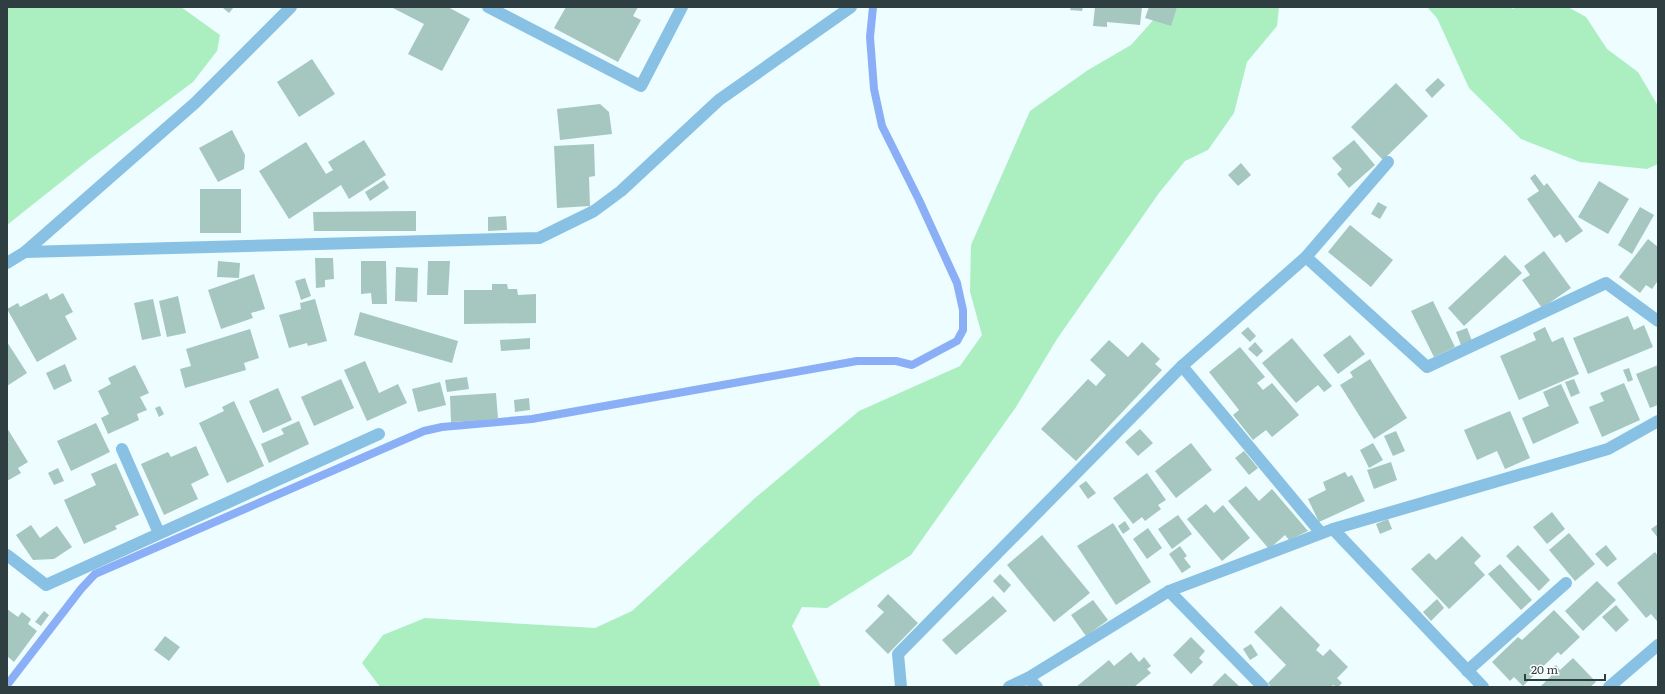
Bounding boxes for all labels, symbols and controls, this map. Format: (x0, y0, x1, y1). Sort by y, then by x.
scale bar (1525, 656, 1605, 682)
text: 20 m (1531, 660, 1558, 678)

